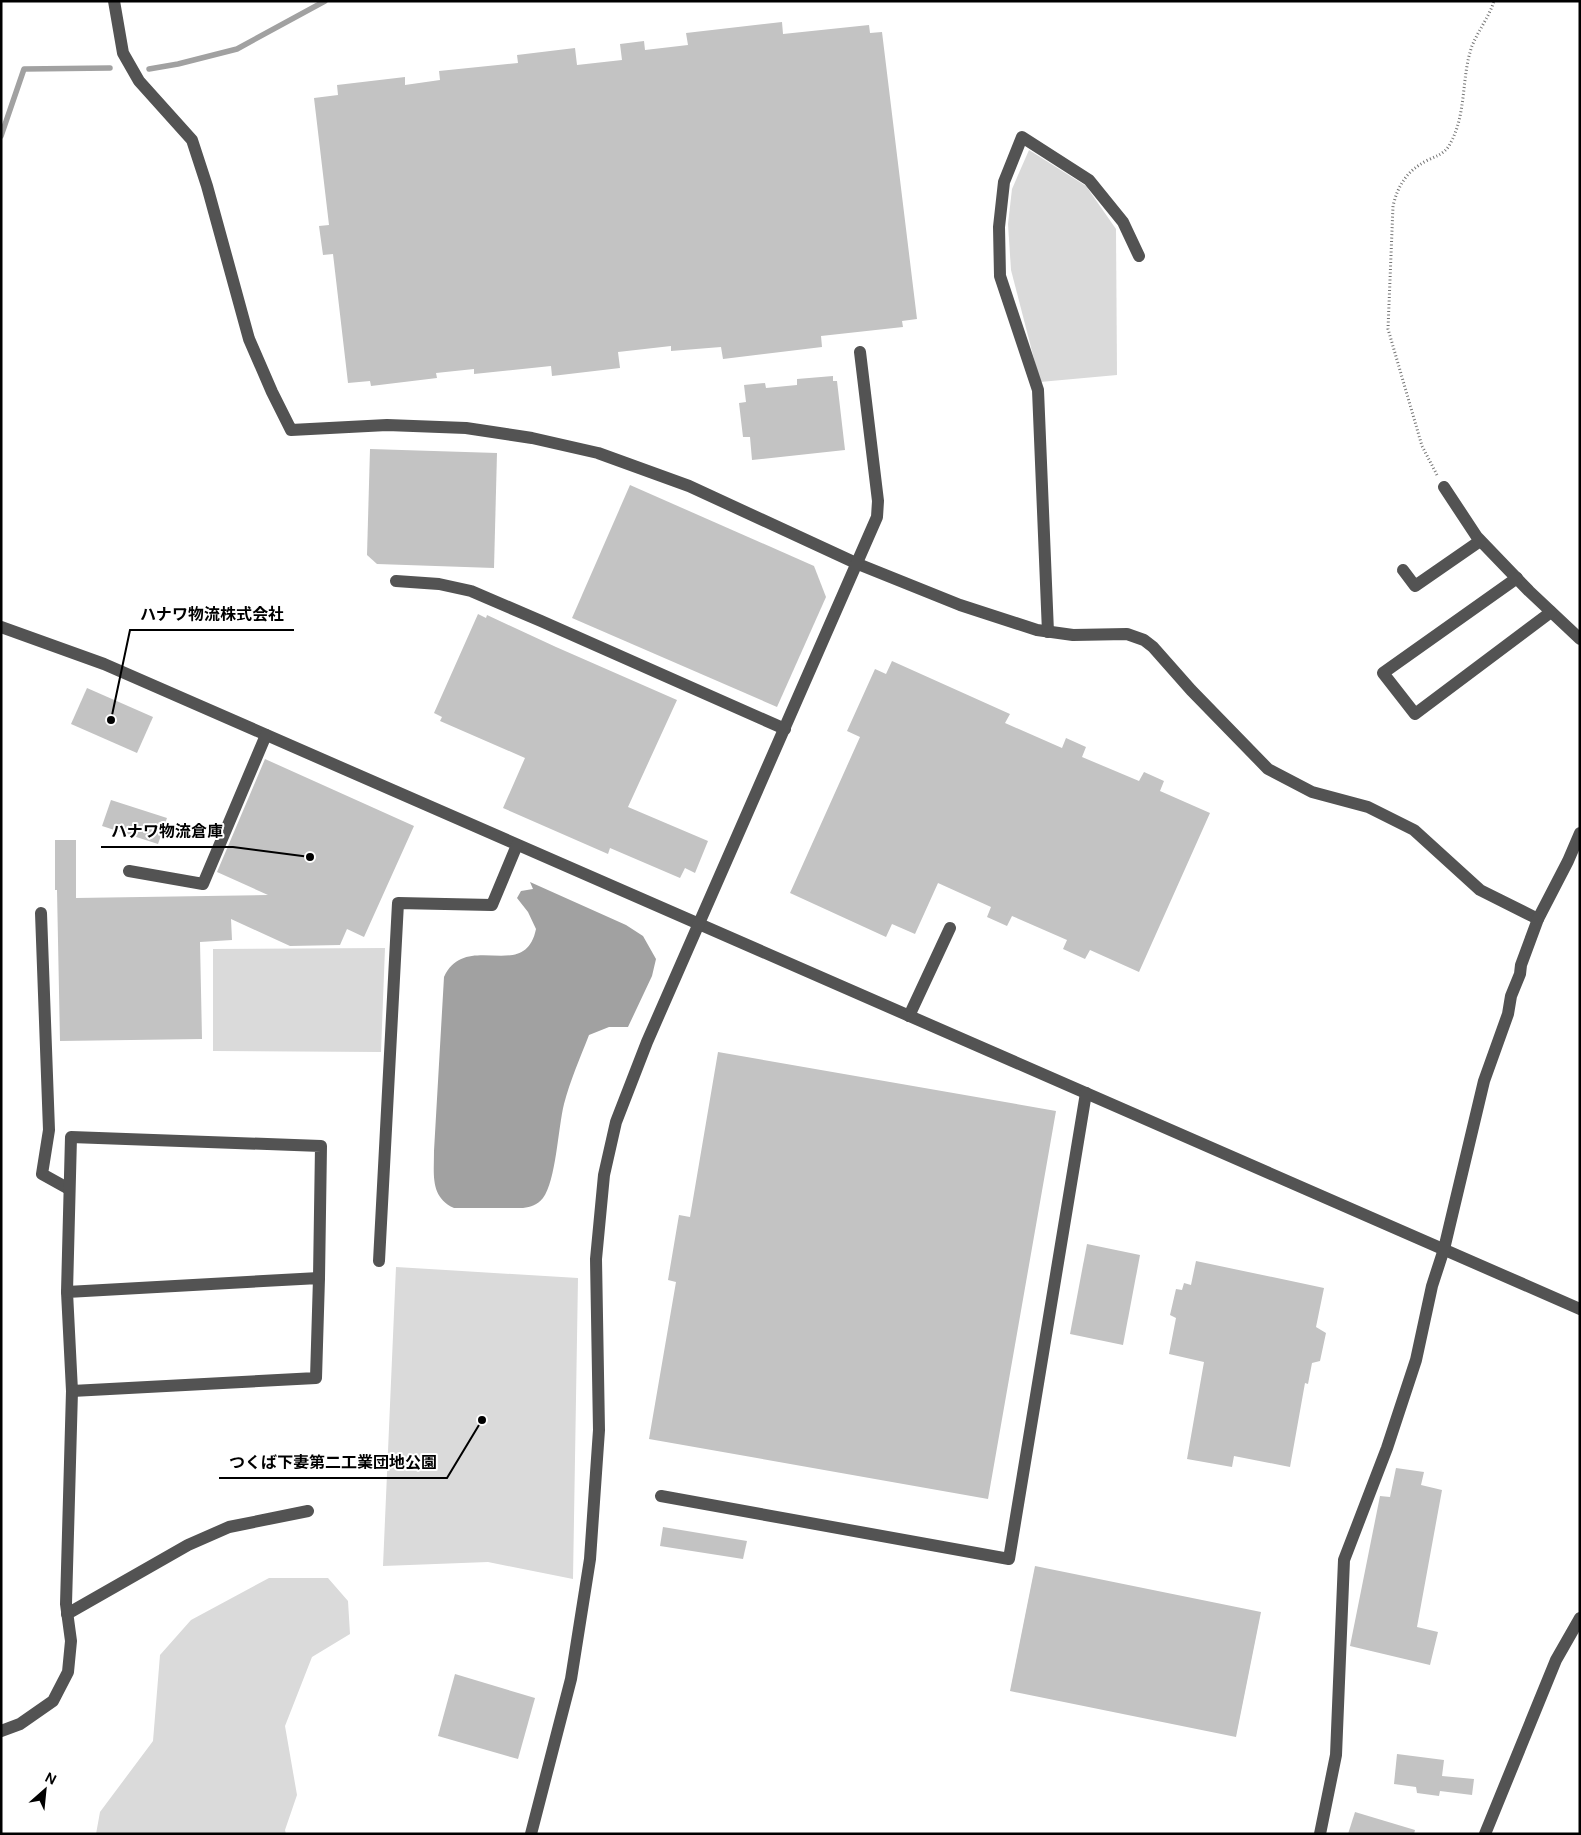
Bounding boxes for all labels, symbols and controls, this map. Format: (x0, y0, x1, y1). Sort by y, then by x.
callout: ハナワ物流株式会社 (130, 599, 294, 630)
text: ハナワ物流株式会社 (140, 604, 284, 625)
callout: ハナワ物流倉庫 (101, 816, 233, 847)
text: ハナワ物流倉庫 (111, 821, 223, 842)
callout: つくば下妻第二工業団地公園 (219, 1447, 447, 1478)
text: つくば下妻第二工業団地公園 (229, 1452, 437, 1473)
north arrow (20, 1765, 70, 1815)
text: N (42, 1768, 60, 1789)

